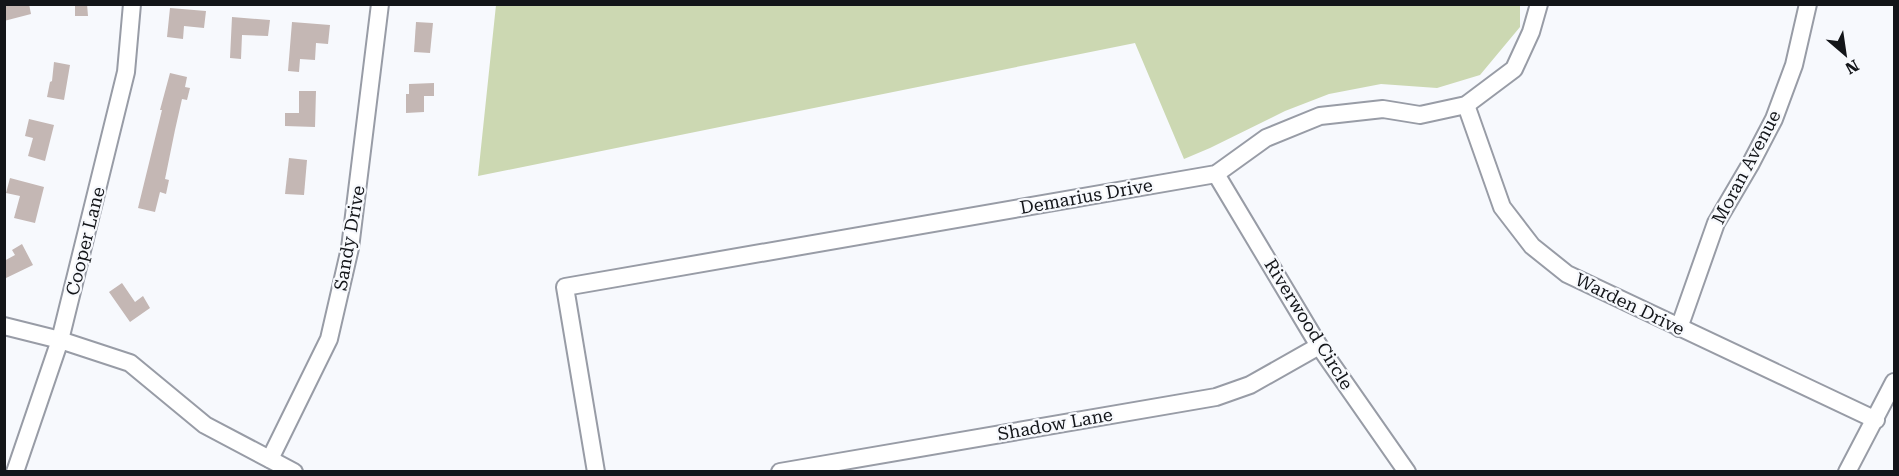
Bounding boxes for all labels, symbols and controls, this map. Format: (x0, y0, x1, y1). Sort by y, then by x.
north arrow (1815, 24, 1875, 84)
text: N (1842, 55, 1862, 78)
street label: Moran Avenue (1707, 106, 1785, 227)
street label: Demarius Drive (1018, 174, 1154, 218)
street label: Cooper Lane (61, 184, 109, 298)
street label: Sandy Drive (329, 184, 369, 292)
street label: Riverwood Circle (1260, 255, 1358, 393)
street label: Warden Drive (1572, 268, 1688, 340)
street label: Shadow Lane (996, 404, 1114, 444)

